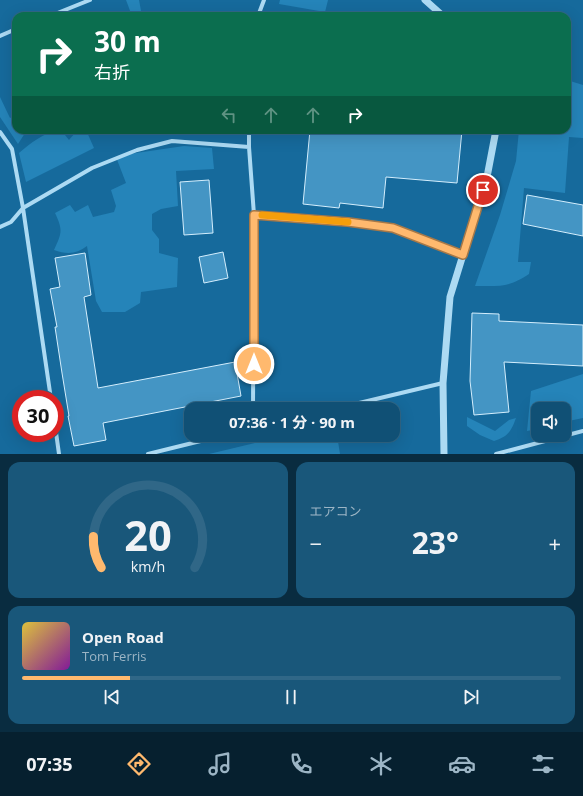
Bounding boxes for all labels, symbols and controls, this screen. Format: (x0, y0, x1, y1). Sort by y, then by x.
text: 30 m (94, 22, 161, 60)
icon: right (28, 28, 80, 80)
text: 右折 (94, 60, 130, 84)
icon: left (218, 104, 240, 126)
icon: ahead (260, 104, 282, 126)
icon: ahead (302, 104, 324, 126)
icon: right (344, 104, 366, 126)
pin (466, 173, 500, 207)
icon: arrive (472, 179, 494, 201)
position arrow (233, 343, 275, 385)
speed limit sign: 30 (12, 390, 64, 442)
map controls (531, 402, 571, 442)
button: sound (531, 402, 571, 442)
text: 07:36 · 1 分 · 90 m (229, 412, 355, 432)
text: エアコン (310, 502, 362, 520)
text: 20 (124, 507, 172, 563)
text: 23° (412, 522, 459, 563)
text: − (310, 528, 322, 558)
text: + (548, 528, 561, 558)
text: km/h (130, 557, 165, 576)
text: Open Road (82, 627, 164, 647)
text: Tom Ferris (82, 647, 147, 665)
icon: previous (101, 686, 123, 708)
icon: pause (280, 686, 302, 708)
icon: next (460, 686, 482, 708)
icon: directions (125, 750, 153, 778)
icon: music (206, 750, 234, 778)
icon: phone (287, 750, 315, 778)
icon: climate (367, 750, 395, 778)
icon: car (448, 750, 476, 778)
icon: filters (529, 750, 557, 778)
text: 07:35 (26, 752, 73, 776)

